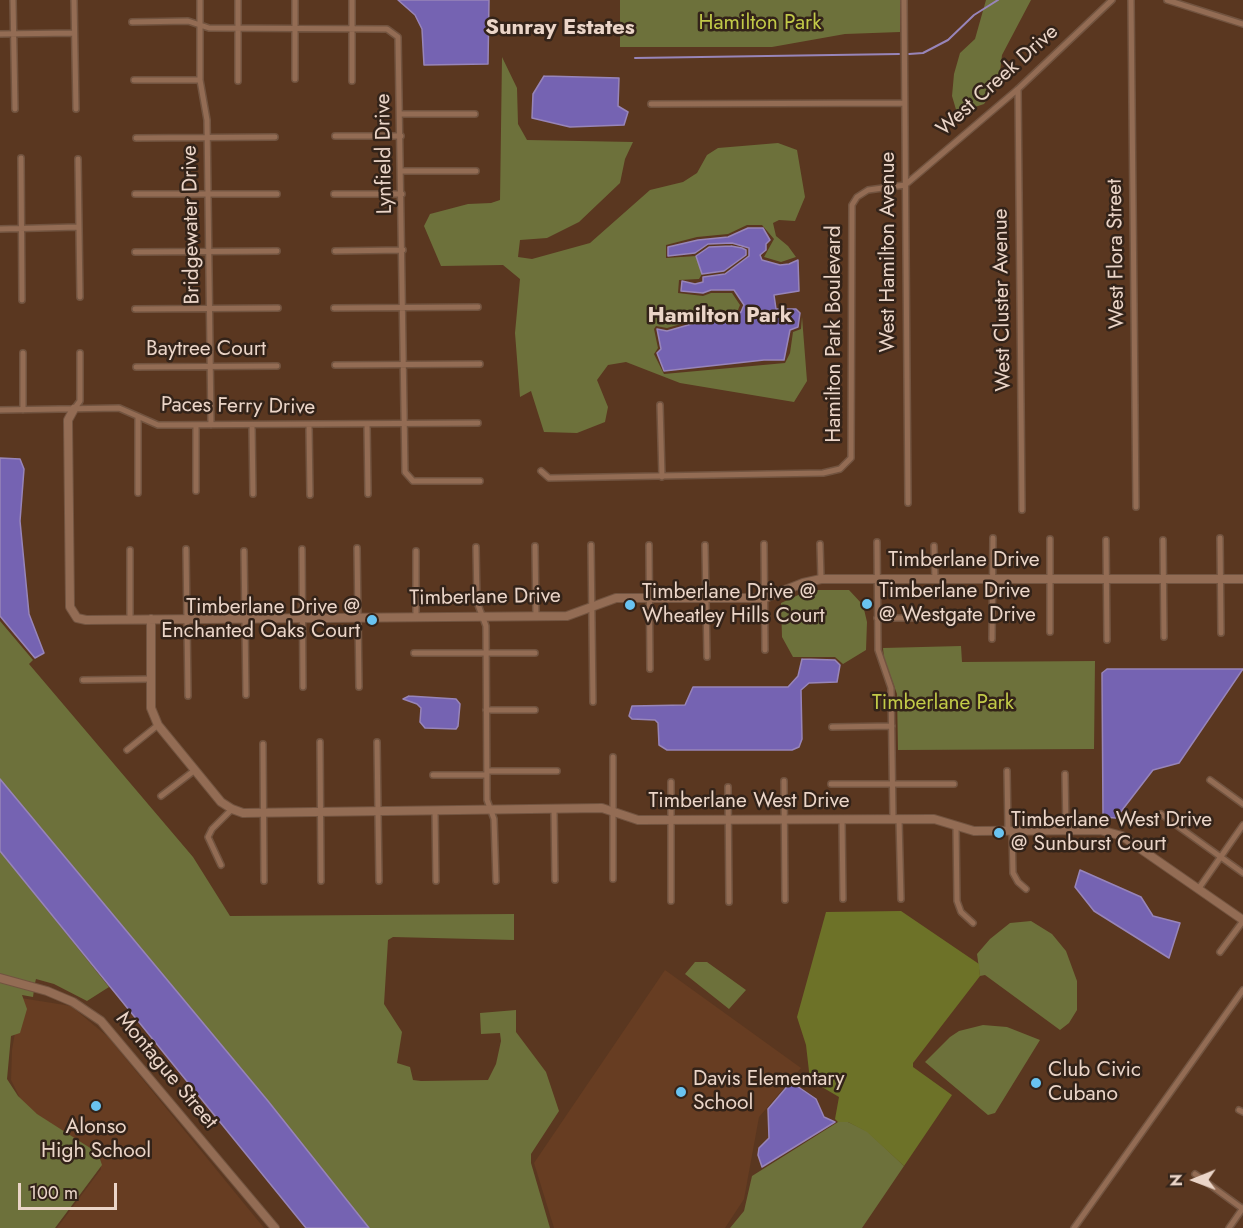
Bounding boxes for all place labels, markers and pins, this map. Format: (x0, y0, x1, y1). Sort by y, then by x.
place label: Timberlane Drive @ Westgate Drive (879, 579, 1036, 629)
place label: Timberlane Drive @ Wheatley Hills Court (642, 580, 825, 630)
place label: Timberlane Drive @ Enchanted Oaks Court (161, 595, 360, 645)
marker: Timberlane Drive @ Westgate Drive (860, 597, 874, 611)
marker: Timberlane Drive @ Wheatley Hills Court (623, 598, 637, 612)
marker: Timberlane Drive @ Enchanted Oaks Court (365, 613, 379, 627)
place label: Timberlane West Drive @ Sunburst Court (1011, 808, 1212, 858)
marker: Timberlane West Drive @ Sunburst Court (992, 826, 1006, 840)
place label: Club Civic Cubano (1048, 1058, 1141, 1108)
place label: Davis Elementary School (693, 1067, 844, 1117)
marker: Club Civic Cubano (1029, 1076, 1043, 1090)
marker: Davis Elementary School (674, 1085, 688, 1099)
marker: Alonso High School (89, 1099, 103, 1113)
place label: Alonso High School (41, 1115, 151, 1165)

